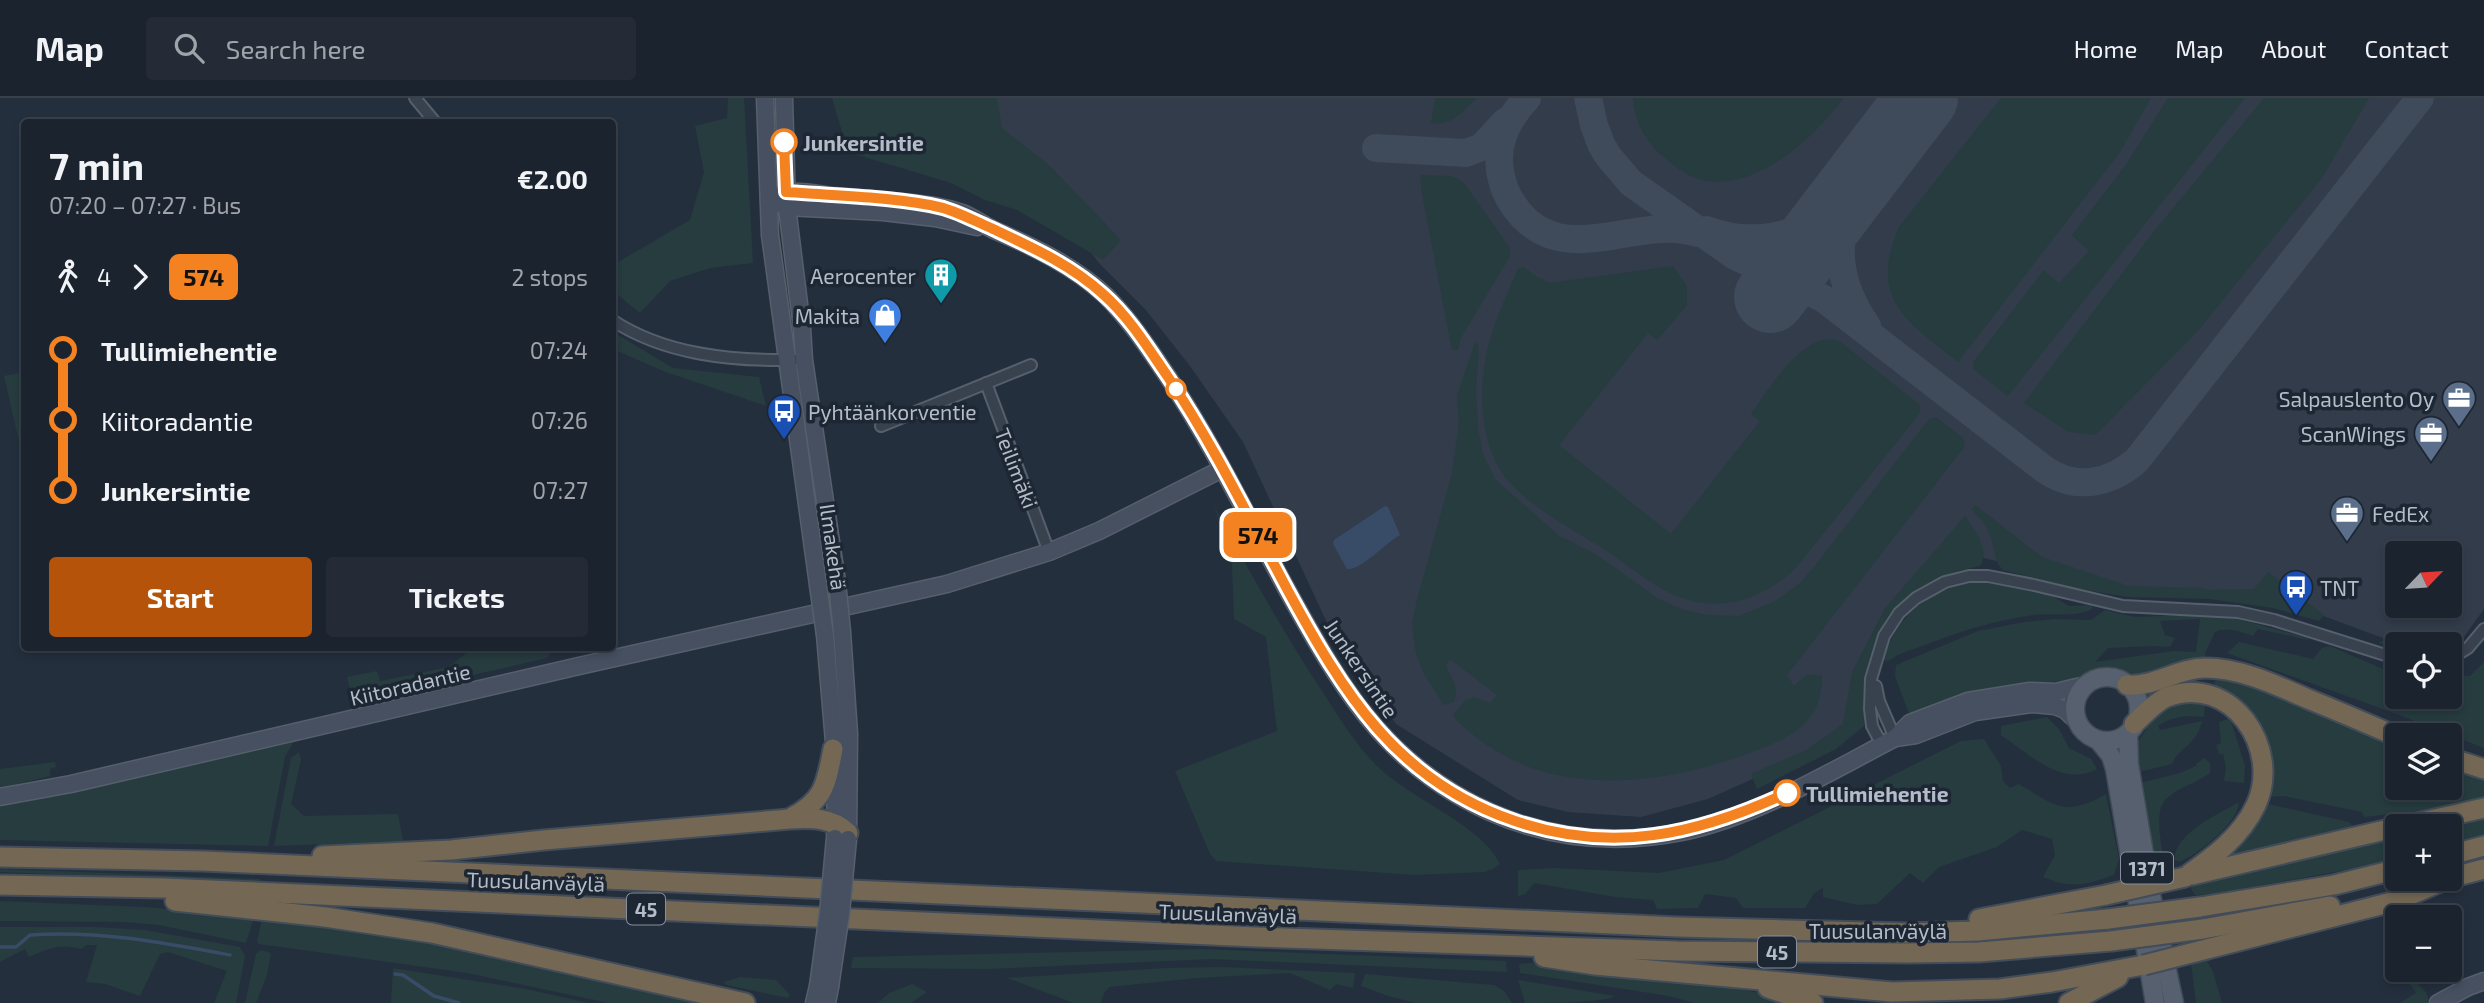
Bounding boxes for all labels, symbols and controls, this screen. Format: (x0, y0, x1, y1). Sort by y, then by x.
search box (146, 17, 636, 80)
text: Map (35, 28, 104, 68)
icon: search (170, 29, 208, 67)
text: Search here (226, 33, 365, 64)
text: Home (2074, 34, 2137, 63)
text: Map (2175, 34, 2223, 63)
text: About (2261, 34, 2327, 63)
text: Contact (2365, 34, 2449, 63)
marker: Junkersintie (771, 129, 797, 155)
place label: Junkersintie (803, 130, 924, 155)
text: 7 min (49, 142, 144, 188)
text: €2.00 (517, 163, 588, 194)
text: 07:20 – 07:27 · Bus (49, 191, 241, 219)
building icon: Aerocenter (922, 256, 960, 305)
icon: walk (49, 258, 87, 296)
icon: forward (121, 258, 159, 296)
text: 574 (183, 262, 224, 291)
text: 4 (97, 263, 111, 291)
text: 2 stops (511, 263, 588, 291)
place label: Aerocenter (810, 263, 917, 288)
shop icon: Makita (866, 296, 904, 345)
place label: Makita (795, 303, 860, 328)
text: Tullimiehentie (101, 335, 277, 366)
text: 07:24 (530, 336, 588, 364)
unlabelled marker (1166, 379, 1186, 399)
office icon: Salpauslento Oy (2440, 379, 2478, 428)
place label: Salpauslento Oy (2279, 386, 2434, 411)
bus stop icon: Pyhtäänkorventie (765, 392, 803, 441)
place label: Pyhtäänkorventie (808, 399, 977, 424)
text: Kiitoradantie (101, 405, 253, 436)
text: 07:26 (531, 406, 588, 434)
office icon: ScanWings (2412, 414, 2450, 463)
place label: ScanWings (2301, 421, 2406, 446)
street label: Teilimäki (990, 424, 1044, 512)
text: Junkersintie (101, 475, 251, 506)
text: 07:27 (532, 476, 588, 504)
office icon: FedEx (2328, 494, 2366, 543)
place label: FedEx (2372, 501, 2429, 526)
street label: Ilmakehä (816, 502, 852, 592)
line badge: 574 (1218, 512, 1298, 558)
text: 574 (1237, 520, 1279, 549)
north arrow (2385, 541, 2462, 618)
map controls (2385, 541, 2462, 982)
button: Start (49, 557, 312, 637)
button: Tickets (326, 557, 588, 637)
bus stop icon: TNT (2277, 568, 2315, 617)
place label: TNT (2320, 575, 2359, 600)
street label: Junkersintie (1320, 614, 1404, 722)
button: locate (2385, 632, 2462, 709)
street label: Kiitoradantie (347, 658, 473, 710)
button: layers (2385, 723, 2462, 800)
marker: Tullimiehentie (1774, 780, 1800, 806)
place label: Tullimiehentie (1806, 781, 1949, 806)
button: + (2385, 814, 2462, 891)
road number: 1371 (2121, 852, 2173, 884)
street label: Tuusulanväylä (466, 866, 606, 896)
road number: 45 (627, 894, 665, 924)
street label: Tuusulanväylä (1158, 898, 1298, 928)
button: − (2385, 905, 2462, 982)
street label: Tuusulanväylä (1809, 918, 1947, 943)
road number: 45 (1758, 936, 1796, 968)

